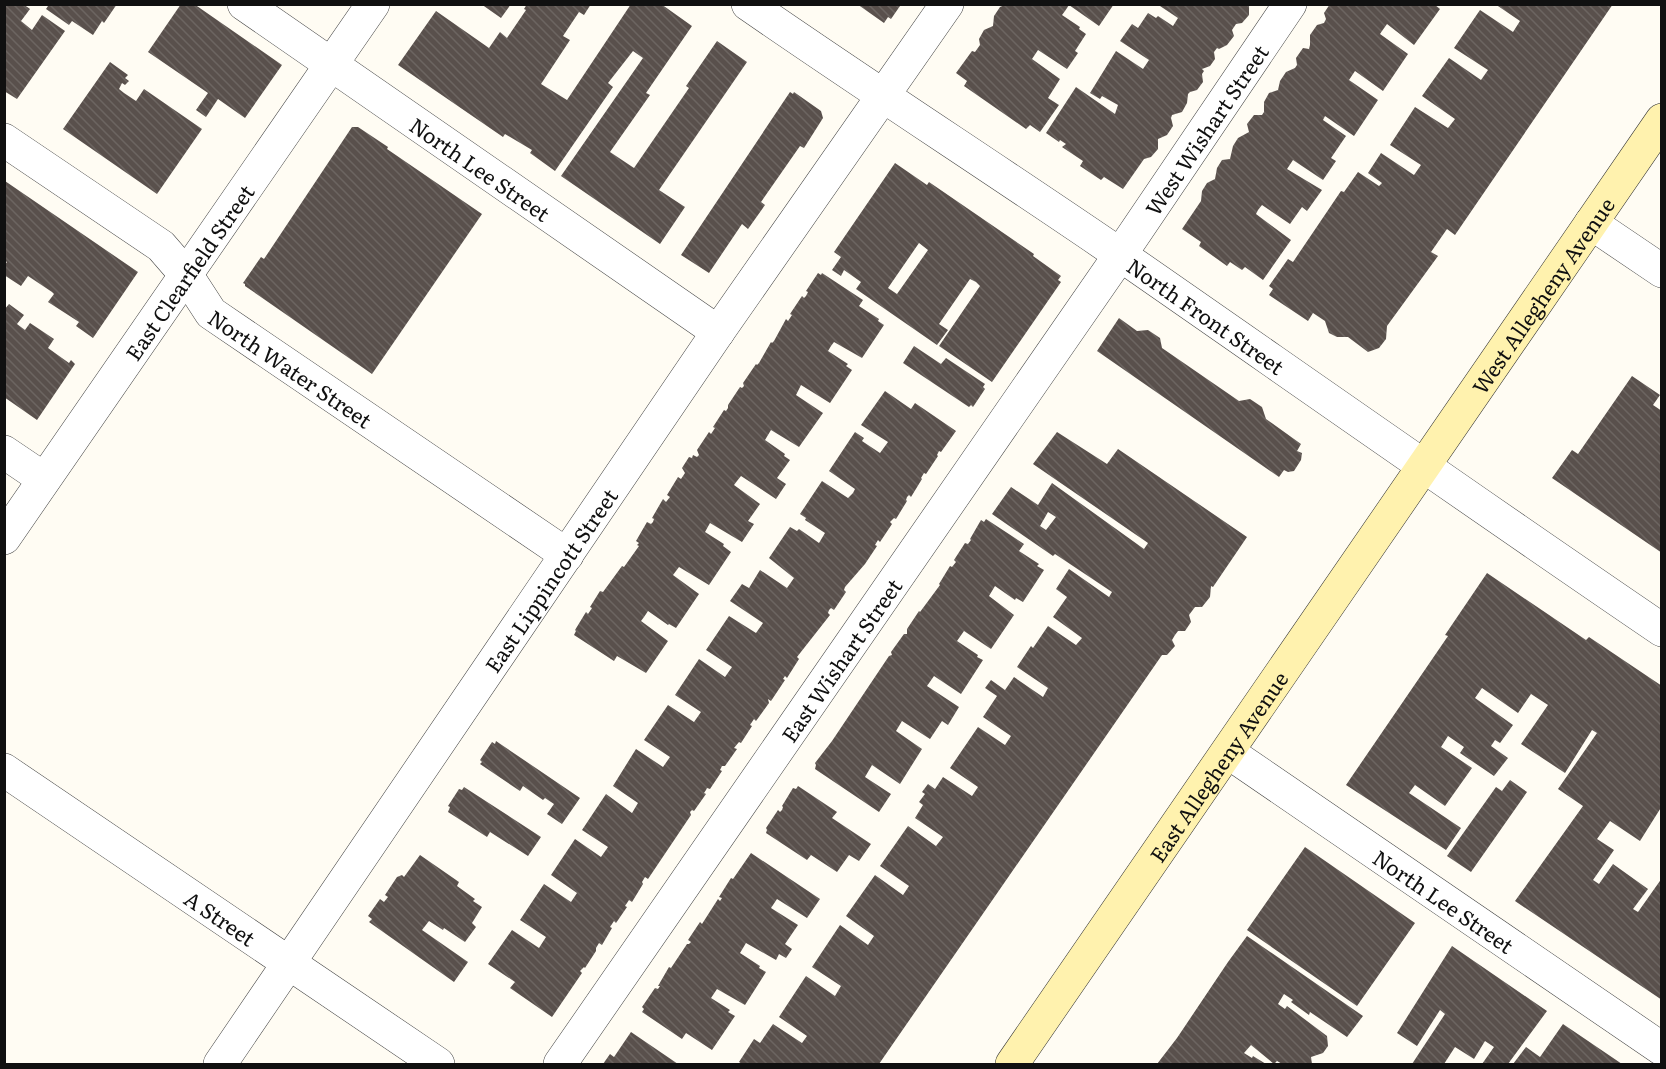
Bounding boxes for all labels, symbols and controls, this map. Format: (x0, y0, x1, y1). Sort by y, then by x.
street label: West Wishart Street (1136, 37, 1275, 221)
street label: North Lee Street (404, 108, 558, 228)
street label: East Clearfield Street (116, 177, 260, 366)
street label: West Allegheny Avenue (1463, 190, 1620, 399)
street label: North Front Street (1122, 249, 1292, 381)
street label: North Water Street (203, 301, 379, 434)
street label: East Lippincott Street (476, 481, 624, 678)
street label: East Wishart Street (772, 571, 908, 748)
street label: East Allegheny Avenue (1141, 664, 1294, 868)
street label: North Lee Street (1368, 841, 1521, 960)
street label: A Street (179, 882, 263, 952)

